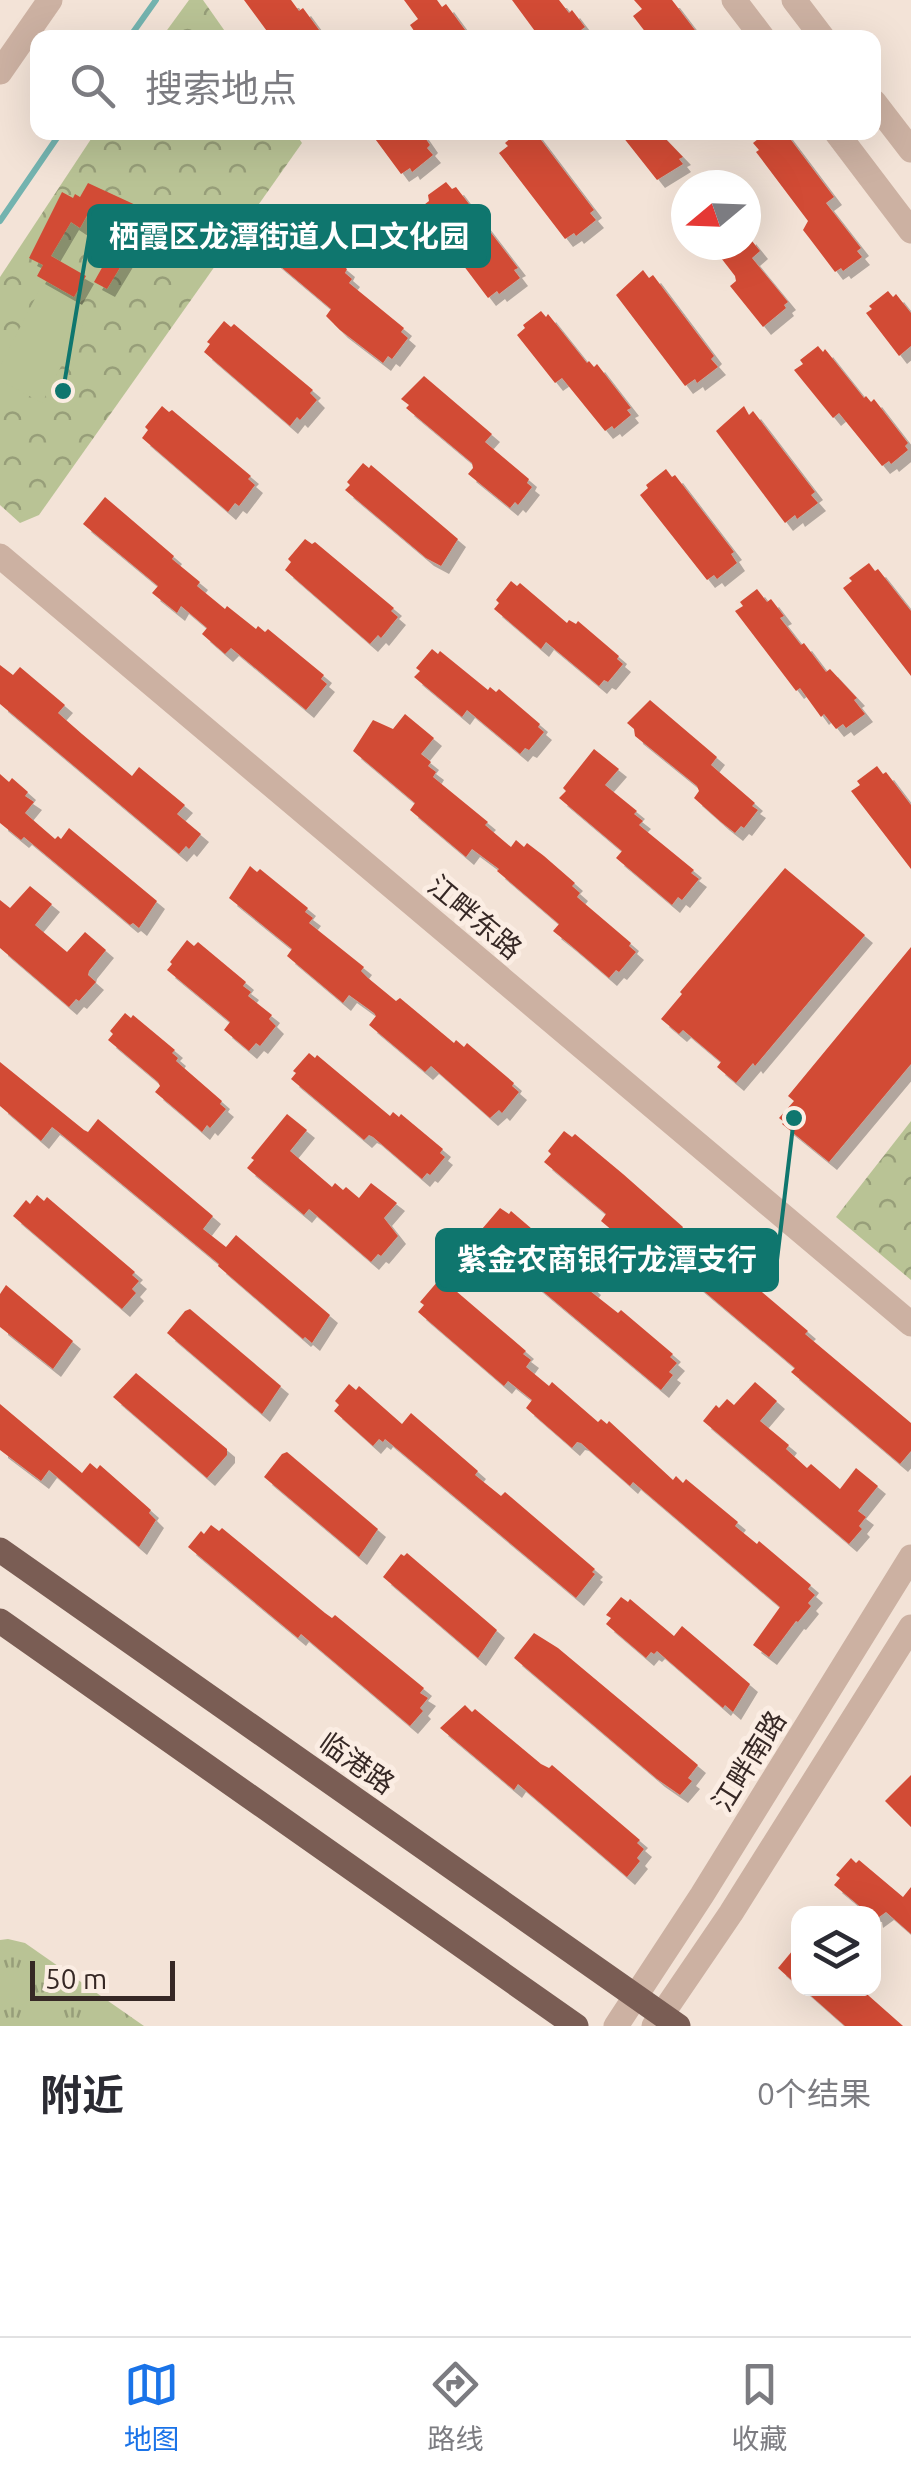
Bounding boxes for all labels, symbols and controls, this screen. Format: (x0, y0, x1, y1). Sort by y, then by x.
search box (30, 30, 881, 140)
icon: search (65, 58, 120, 113)
text: 搜索地点 (145, 67, 297, 109)
north arrow (671, 170, 761, 260)
callout: 栖霞区龙潭街道人口文化园 (89, 206, 489, 266)
text: 栖霞区龙潭街道人口文化园 (109, 219, 469, 253)
street label: 江畔东路 (422, 869, 528, 964)
callout: 紫金农商银行龙潭支行 (437, 1230, 777, 1290)
text: 紫金农商银行龙潭支行 (457, 1242, 757, 1276)
street label: 江畔南路 (706, 1705, 791, 1816)
street label: 临港路 (314, 1726, 401, 1799)
map controls (791, 1906, 881, 1996)
button: layers (791, 1906, 881, 1996)
scale bar (30, 1956, 175, 2000)
text: 50 m (45, 1963, 107, 1994)
text: 附近 (40, 2071, 124, 2118)
text: 0个结果 (757, 2075, 871, 2111)
tab: 地图 (124, 2357, 180, 2457)
tab: 路线 (427, 2357, 483, 2457)
tab: 收藏 (731, 2357, 787, 2457)

